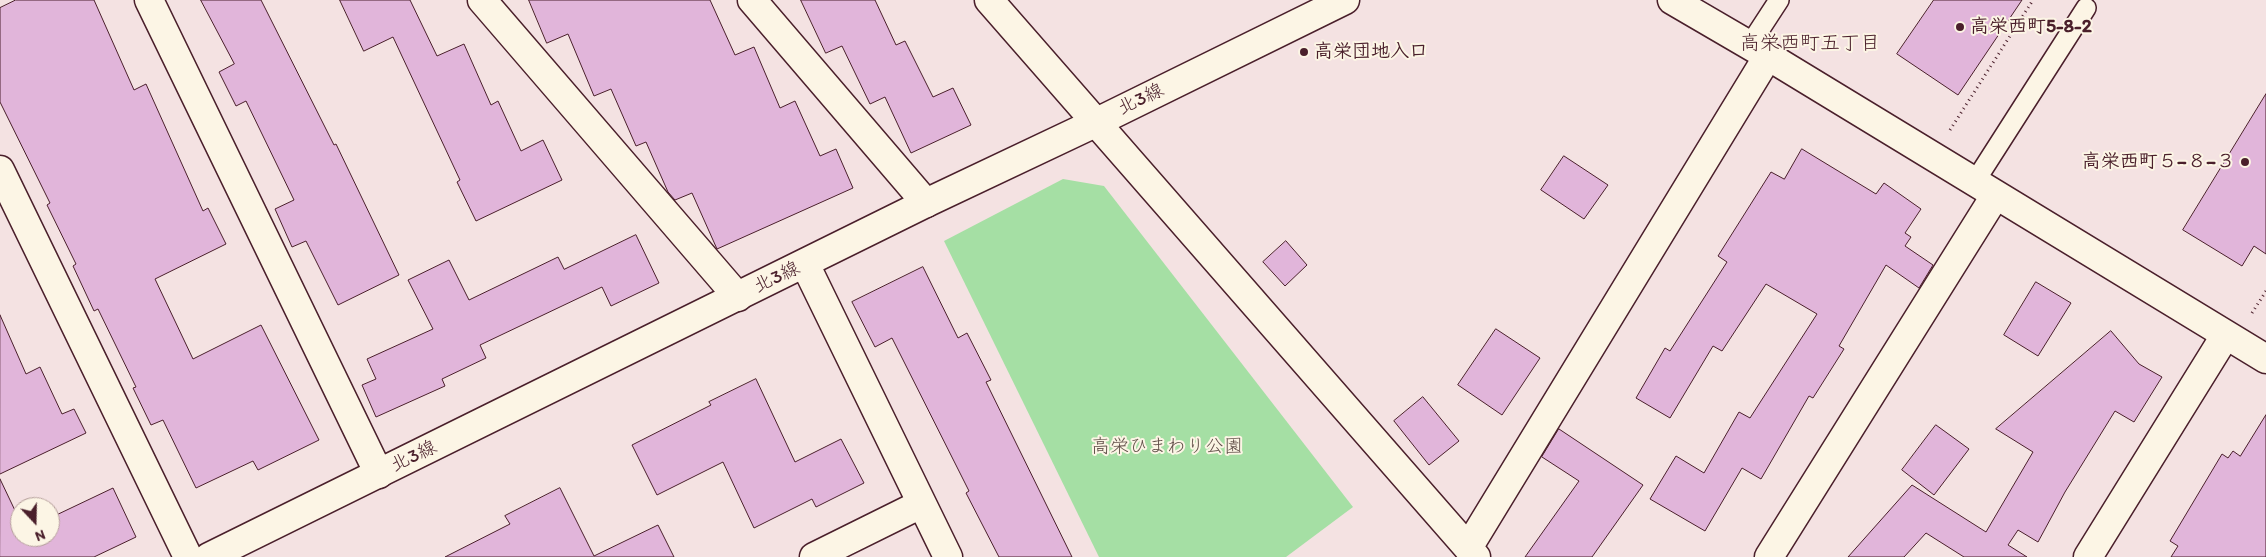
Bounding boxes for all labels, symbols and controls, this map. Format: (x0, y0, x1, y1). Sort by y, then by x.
place label: 高栄西町5-8-2 (1970, 16, 2092, 38)
marker: 高栄西町5-8-2 (1954, 21, 1966, 33)
district label: 高栄西町五丁目 (1740, 32, 1880, 56)
place label: 高栄団地入口 (1314, 41, 1428, 63)
marker: 高栄団地入口 (1298, 46, 1310, 58)
street label: 北3線 (1114, 79, 1168, 121)
place label: 高栄西町５−８−３ (2082, 151, 2235, 173)
marker: 高栄西町５−８−３ (2239, 156, 2251, 168)
street label: 北3線 (750, 257, 804, 299)
street label: 北3線 (387, 436, 441, 478)
park label: 高栄ひまわり公園 (1091, 436, 1243, 458)
north arrow (10, 497, 60, 547)
text: N (33, 526, 48, 545)

